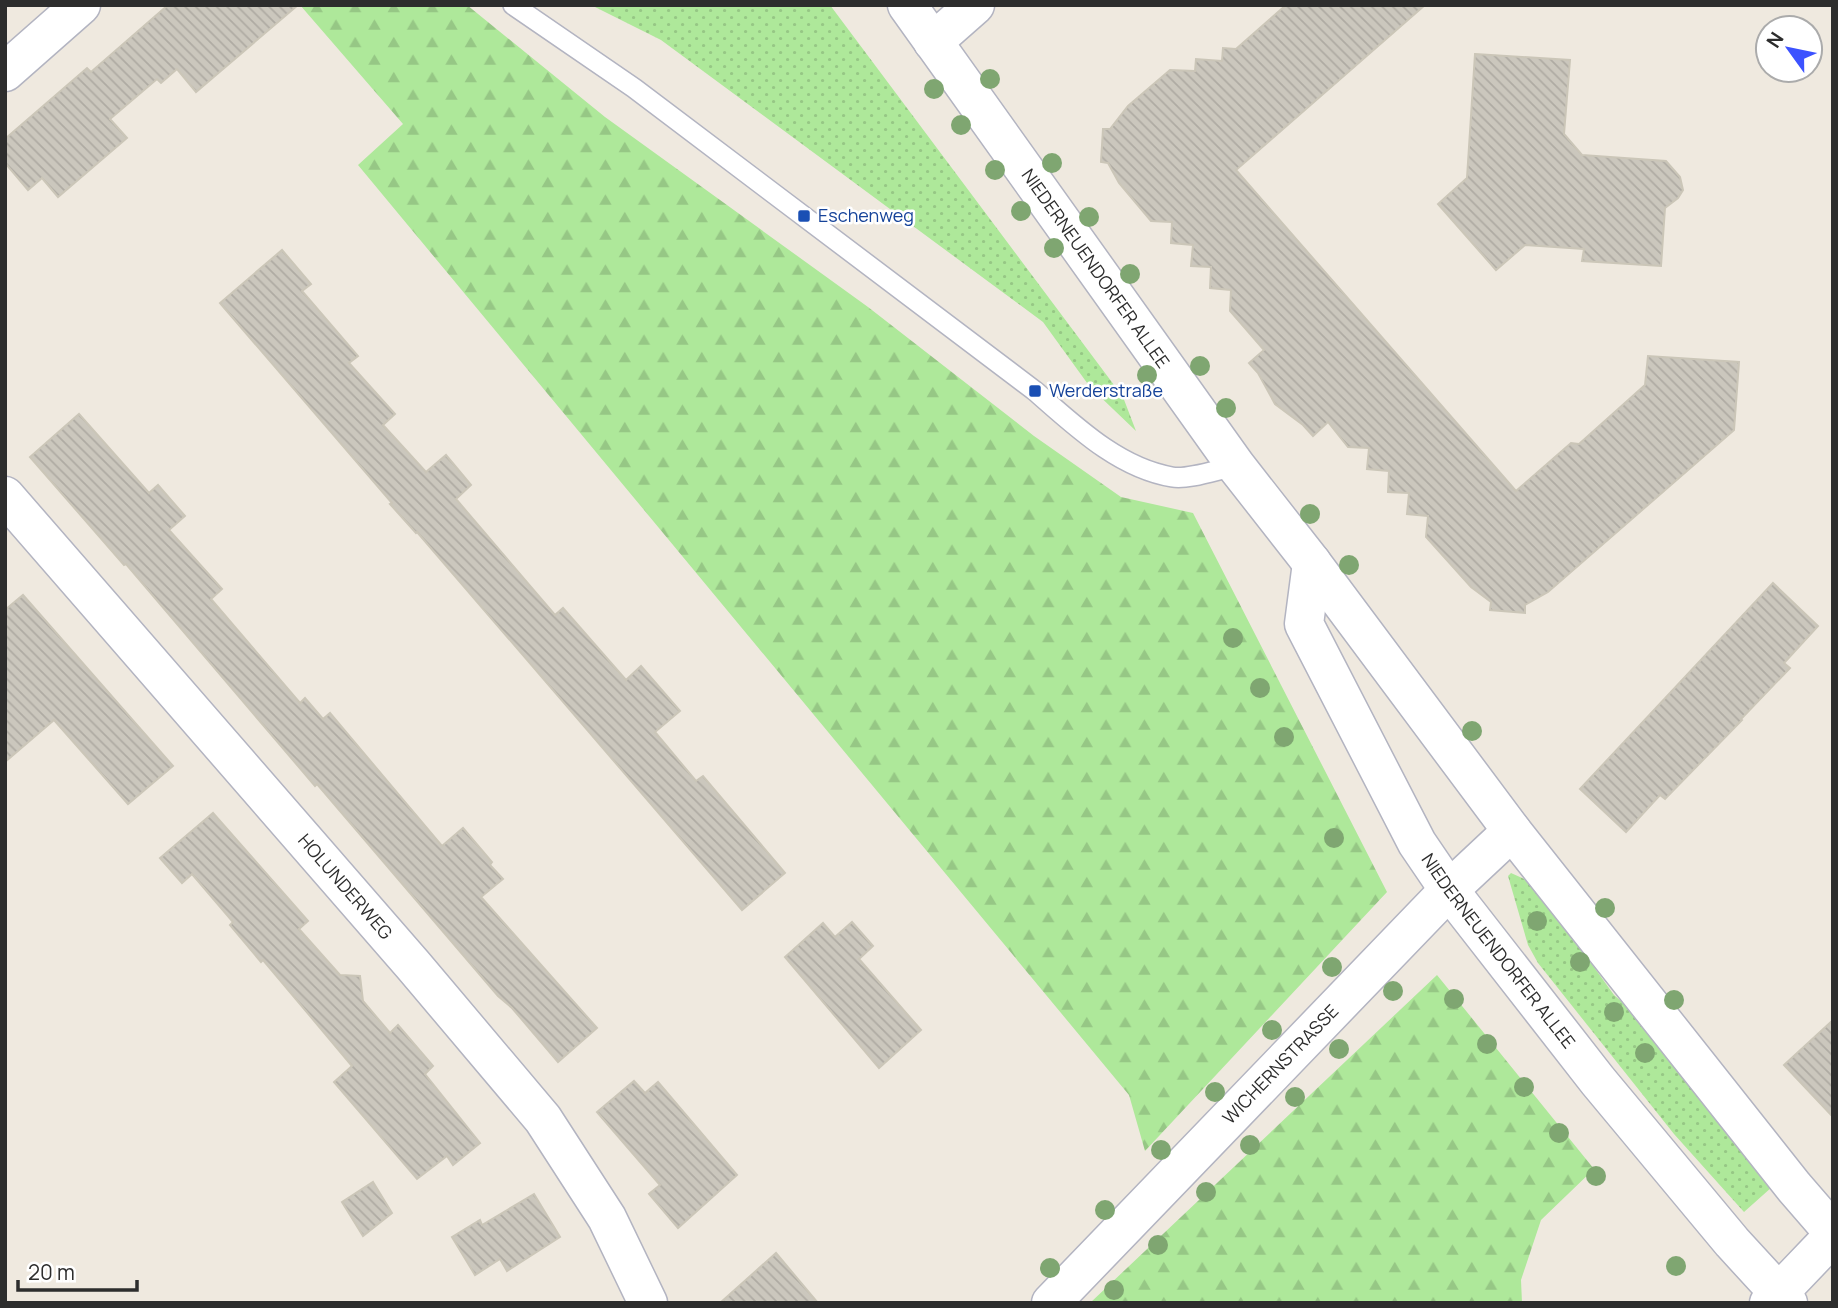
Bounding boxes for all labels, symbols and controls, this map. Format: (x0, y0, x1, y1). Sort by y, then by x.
north arrow (1754, 14, 1824, 84)
text: N (1760, 27, 1789, 53)
street label: NIEDERNEUENDORFER ALLEE (1017, 164, 1175, 373)
place label: Eschenweg (818, 203, 914, 227)
marker: Eschenweg (796, 208, 812, 224)
place label: Werderstraße (1049, 378, 1163, 402)
marker: Werderstraße (1027, 383, 1043, 399)
street label: HOLUNDERWEG (293, 828, 398, 944)
street label: NIEDERNEUENDORFER ALLEE (1417, 848, 1581, 1053)
street label: WICHERNSTRASSE (1217, 999, 1343, 1129)
scale bar (18, 1248, 136, 1292)
text: 20 m (28, 1258, 75, 1286)

